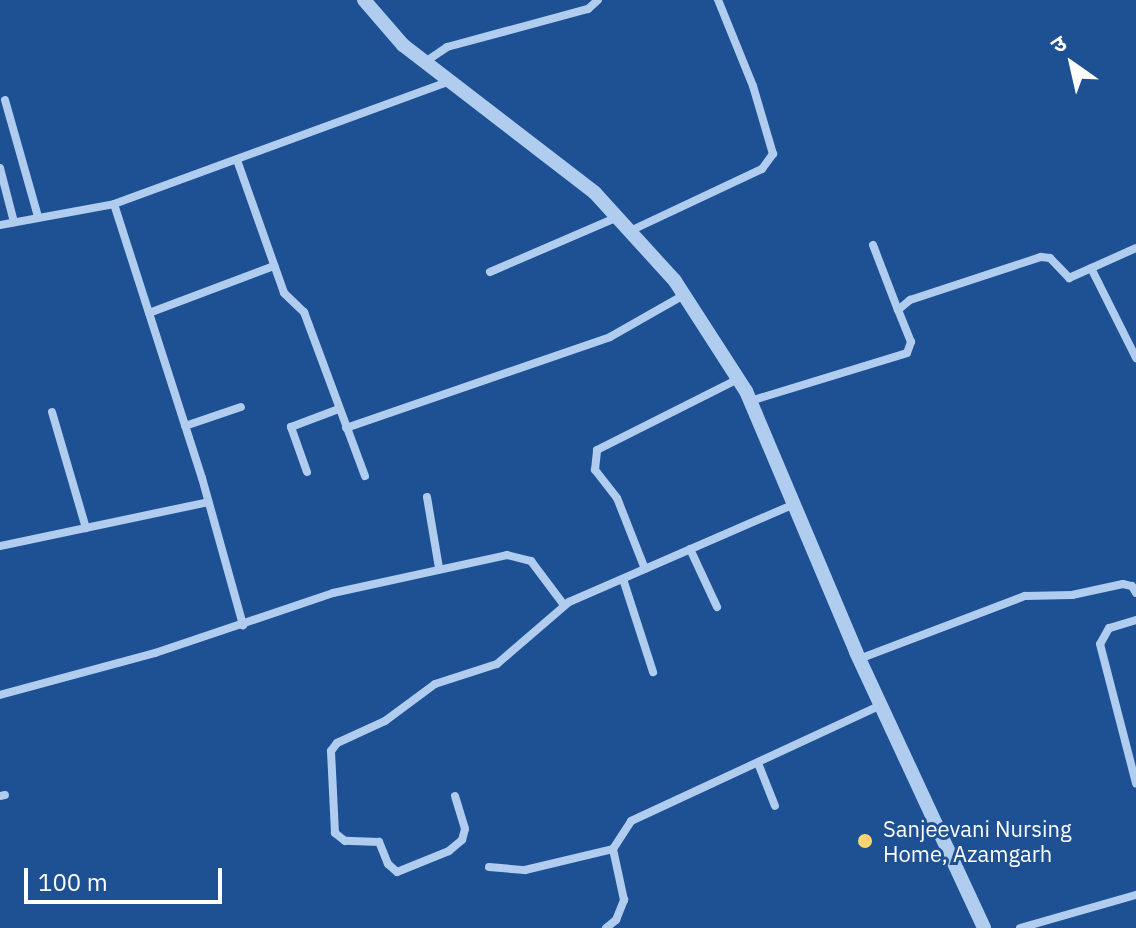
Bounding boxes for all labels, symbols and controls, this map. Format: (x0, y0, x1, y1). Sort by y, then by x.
north arrow (1032, 24, 1112, 104)
text: उ (1045, 28, 1072, 59)
place label: Sanjeevani Nursing Home, Azamgarh (883, 815, 1072, 866)
marker: Sanjeevani Nursing Home, Azamgarh (854, 830, 876, 852)
scale bar (28, 852, 226, 902)
text: 100 m (38, 866, 108, 898)

